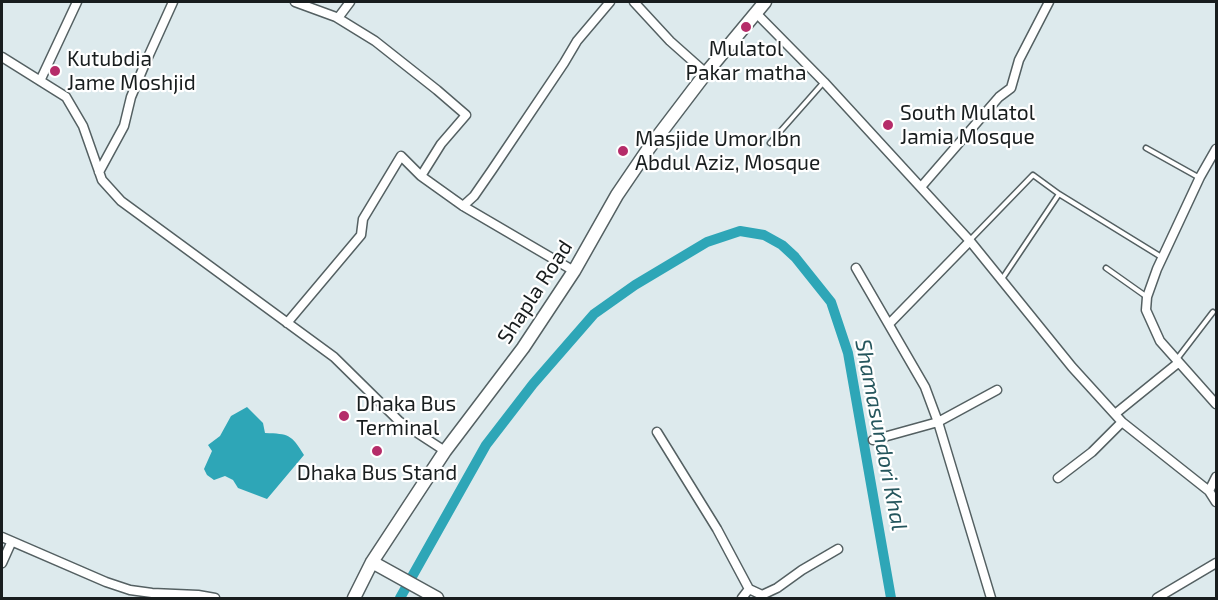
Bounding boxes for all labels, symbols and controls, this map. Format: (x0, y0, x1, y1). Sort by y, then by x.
marker: Mulatol Pakar matha (739, 20, 753, 34)
place label: Mulatol Pakar matha (686, 36, 806, 86)
place label: Kutubdia Jame Moshjid (67, 46, 196, 96)
marker: Kutubdia Jame Moshjid (48, 64, 62, 78)
place label: South Mulatol Jamia Mosque (900, 100, 1035, 150)
marker: South Mulatol Jamia Mosque (881, 118, 895, 132)
place label: Masjide Umor Ibn Abdul Aziz, Mosque (635, 126, 820, 176)
marker: Masjide Umor Ibn Abdul Aziz, Mosque (616, 144, 630, 158)
street label: Shapla Road (492, 235, 578, 349)
water label: Shamasundori Khal (849, 337, 913, 533)
place label: Dhaka Bus Terminal (356, 391, 456, 441)
marker: Dhaka Bus Terminal (337, 409, 351, 423)
marker: Dhaka Bus Stand (370, 444, 384, 458)
place label: Dhaka Bus Stand (297, 460, 457, 486)

